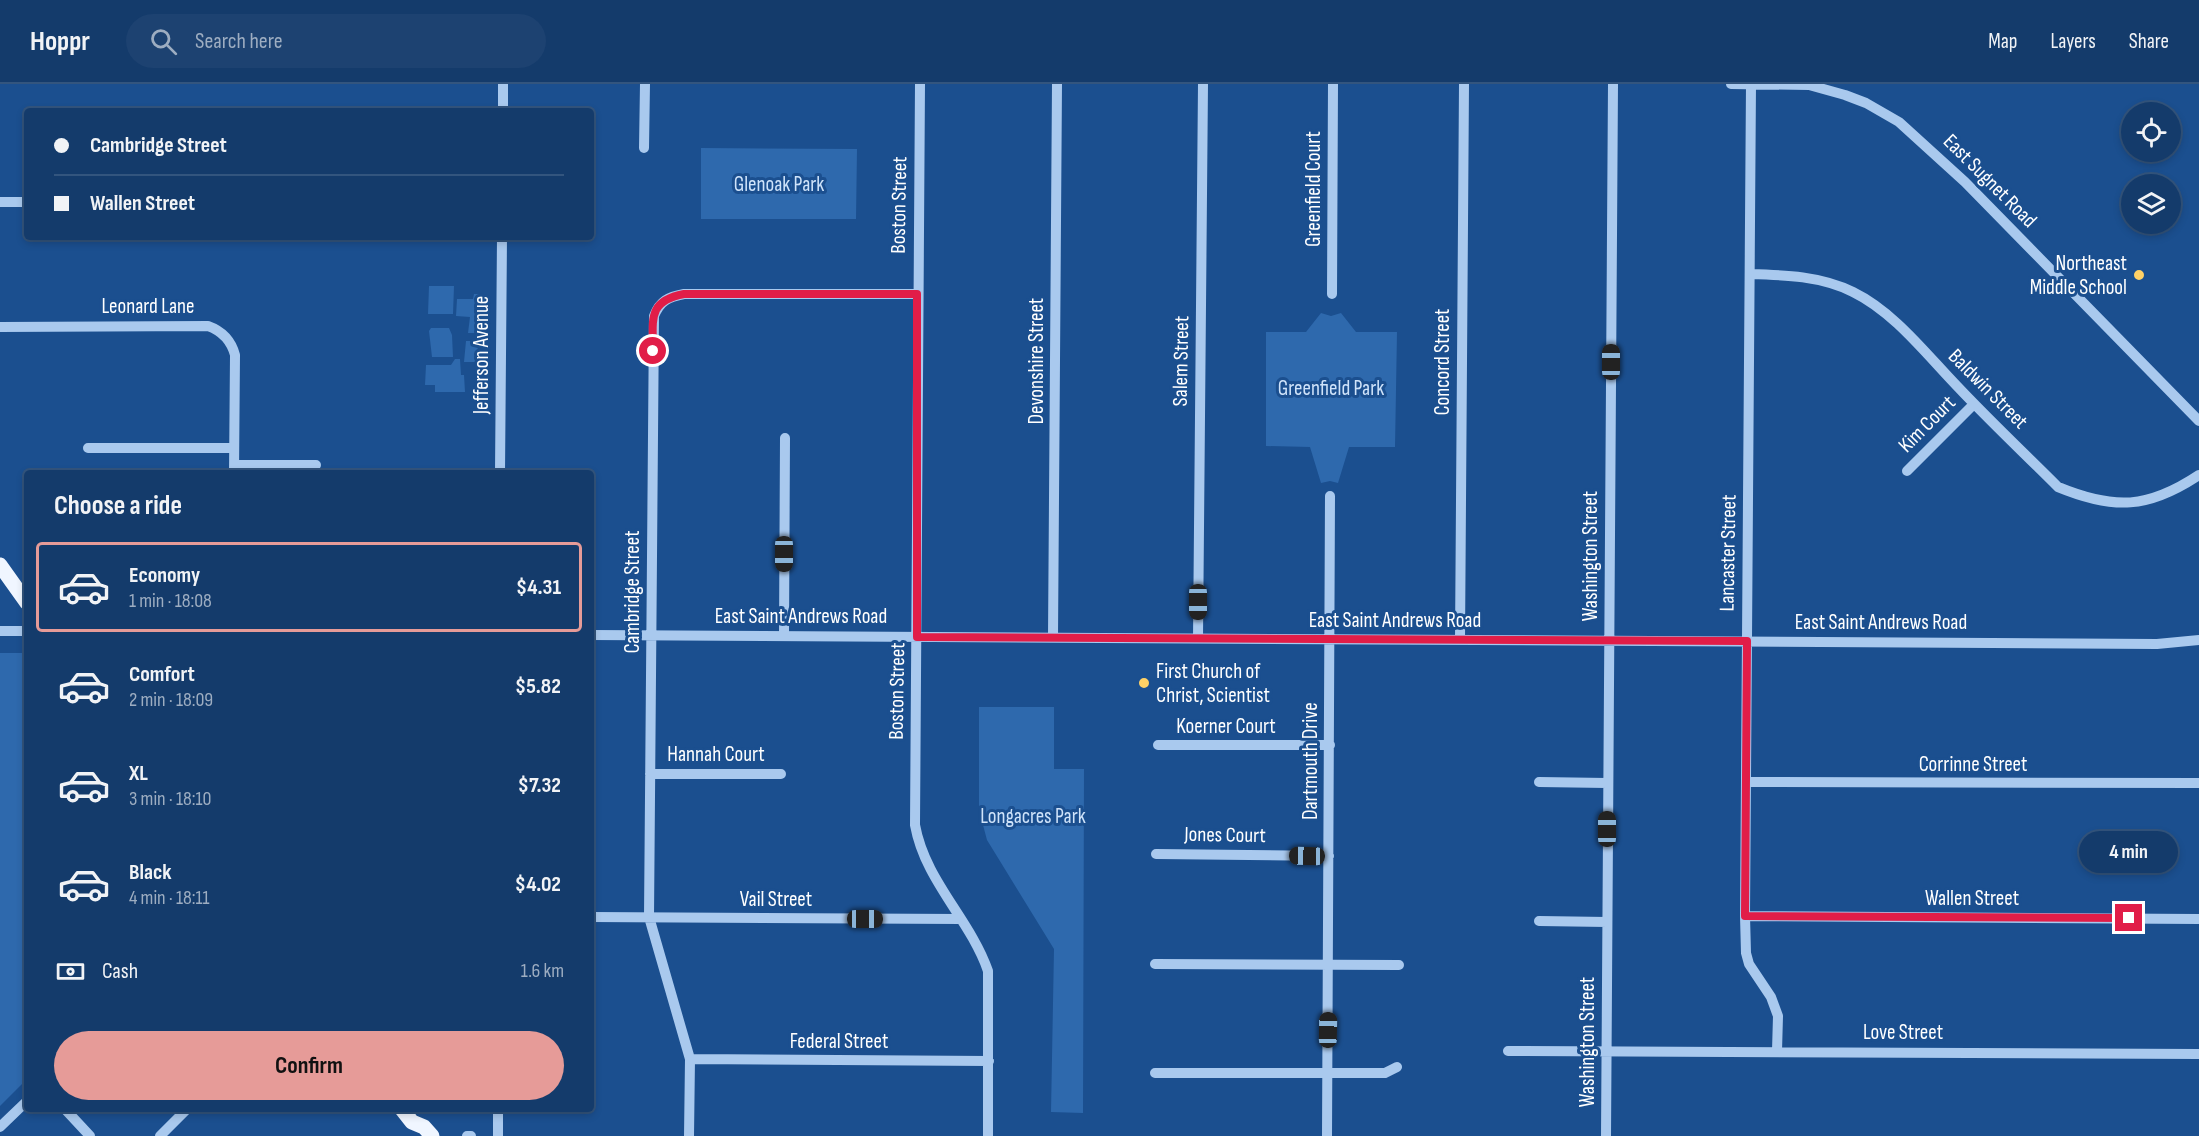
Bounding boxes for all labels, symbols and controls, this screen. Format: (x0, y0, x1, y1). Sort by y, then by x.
search box (126, 14, 546, 68)
text: Hoppr (30, 25, 90, 58)
icon: search (147, 25, 180, 58)
text: Search here (195, 28, 282, 55)
text: Map (1988, 29, 2017, 54)
text: Layers (2050, 29, 2096, 54)
text: Share (2129, 29, 2169, 54)
map controls (2121, 102, 2181, 234)
button: locate (2121, 102, 2181, 162)
street label: East Sugnet Road (1938, 129, 2042, 233)
street label: Greenfield Court (1301, 131, 1326, 247)
text: Cambridge Street (90, 132, 227, 159)
street label: Boston Street (886, 156, 912, 254)
park label: Glenoak Park (734, 172, 824, 197)
button: layers (2121, 174, 2181, 234)
text: Wallen Street (90, 190, 195, 217)
place label: Northeast Middle School (2030, 251, 2127, 300)
marker: Northeast Middle School (2132, 268, 2146, 282)
street label: Leonard Lane (102, 294, 194, 319)
street label: Jefferson Avenue (469, 296, 494, 415)
street label: Devonshire Street (1024, 298, 1049, 424)
street label: Concord Street (1430, 309, 1455, 415)
street label: Salem Street (1168, 316, 1194, 406)
route start (639, 337, 666, 364)
car (1602, 344, 1620, 380)
street label: Baldwin Street (1943, 344, 2033, 434)
park label: Greenfield Park (1278, 376, 1384, 401)
street label: Kim Court (1893, 390, 1961, 458)
text: Choose a ride (54, 490, 182, 522)
street label: Washington Street (1578, 491, 1603, 621)
street label: Lancaster Street (1714, 494, 1742, 612)
street label: Cambridge Street (620, 530, 645, 654)
car (775, 536, 793, 572)
icon: car (57, 560, 111, 614)
text: Economy (129, 562, 200, 589)
text: $4.31 (516, 574, 561, 601)
car (1189, 584, 1207, 620)
text: 1 min · 18:08 (129, 589, 212, 613)
street label: East Saint Andrews Road (715, 604, 887, 629)
street label: East Saint Andrews Road (1309, 608, 1481, 633)
street label: East Saint Andrews Road (1795, 610, 1967, 635)
street label: Boston Street (884, 642, 910, 740)
icon: car (57, 659, 111, 713)
place label: First Church of Christ, Scientist (1156, 659, 1270, 708)
text: Comfort (129, 661, 195, 688)
text: $5.82 (515, 673, 561, 700)
marker: First Church of Christ, Scientist (1137, 676, 1151, 690)
text: 2 min · 18:09 (129, 688, 213, 712)
street label: Dartmouth Drive (1298, 702, 1323, 820)
street label: Koerner Court (1176, 714, 1276, 739)
street label: Hannah Court (667, 742, 765, 767)
street label: Corrinne Street (1919, 752, 2027, 777)
icon: car (57, 758, 111, 812)
text: XL (129, 760, 148, 787)
text: $7.32 (518, 772, 561, 799)
text: 3 min · 18:10 (129, 787, 211, 811)
park label: Longacres Park (980, 804, 1086, 829)
car (1598, 811, 1616, 847)
street label: Jones Court (1183, 822, 1266, 848)
callout: 4 min (2080, 831, 2178, 873)
text: 4 min (2109, 840, 2148, 864)
car (1289, 847, 1325, 865)
icon: car (57, 857, 111, 911)
text: Black (129, 859, 171, 886)
text: $4.02 (515, 871, 561, 898)
text: 4 min · 18:11 (129, 886, 210, 910)
street label: Wallen Street (1925, 886, 2019, 911)
street label: Vail Street (740, 887, 812, 912)
route end (2115, 904, 2142, 931)
car (847, 910, 883, 928)
icon: cash (54, 955, 87, 988)
text: Cash (102, 958, 138, 985)
text: 1.6 km (521, 959, 564, 983)
street label: Washington Street (1575, 977, 1600, 1107)
car (1319, 1012, 1337, 1048)
street label: Love Street (1863, 1020, 1943, 1045)
street label: Federal Street (790, 1029, 888, 1054)
button: Confirm (54, 1031, 564, 1100)

